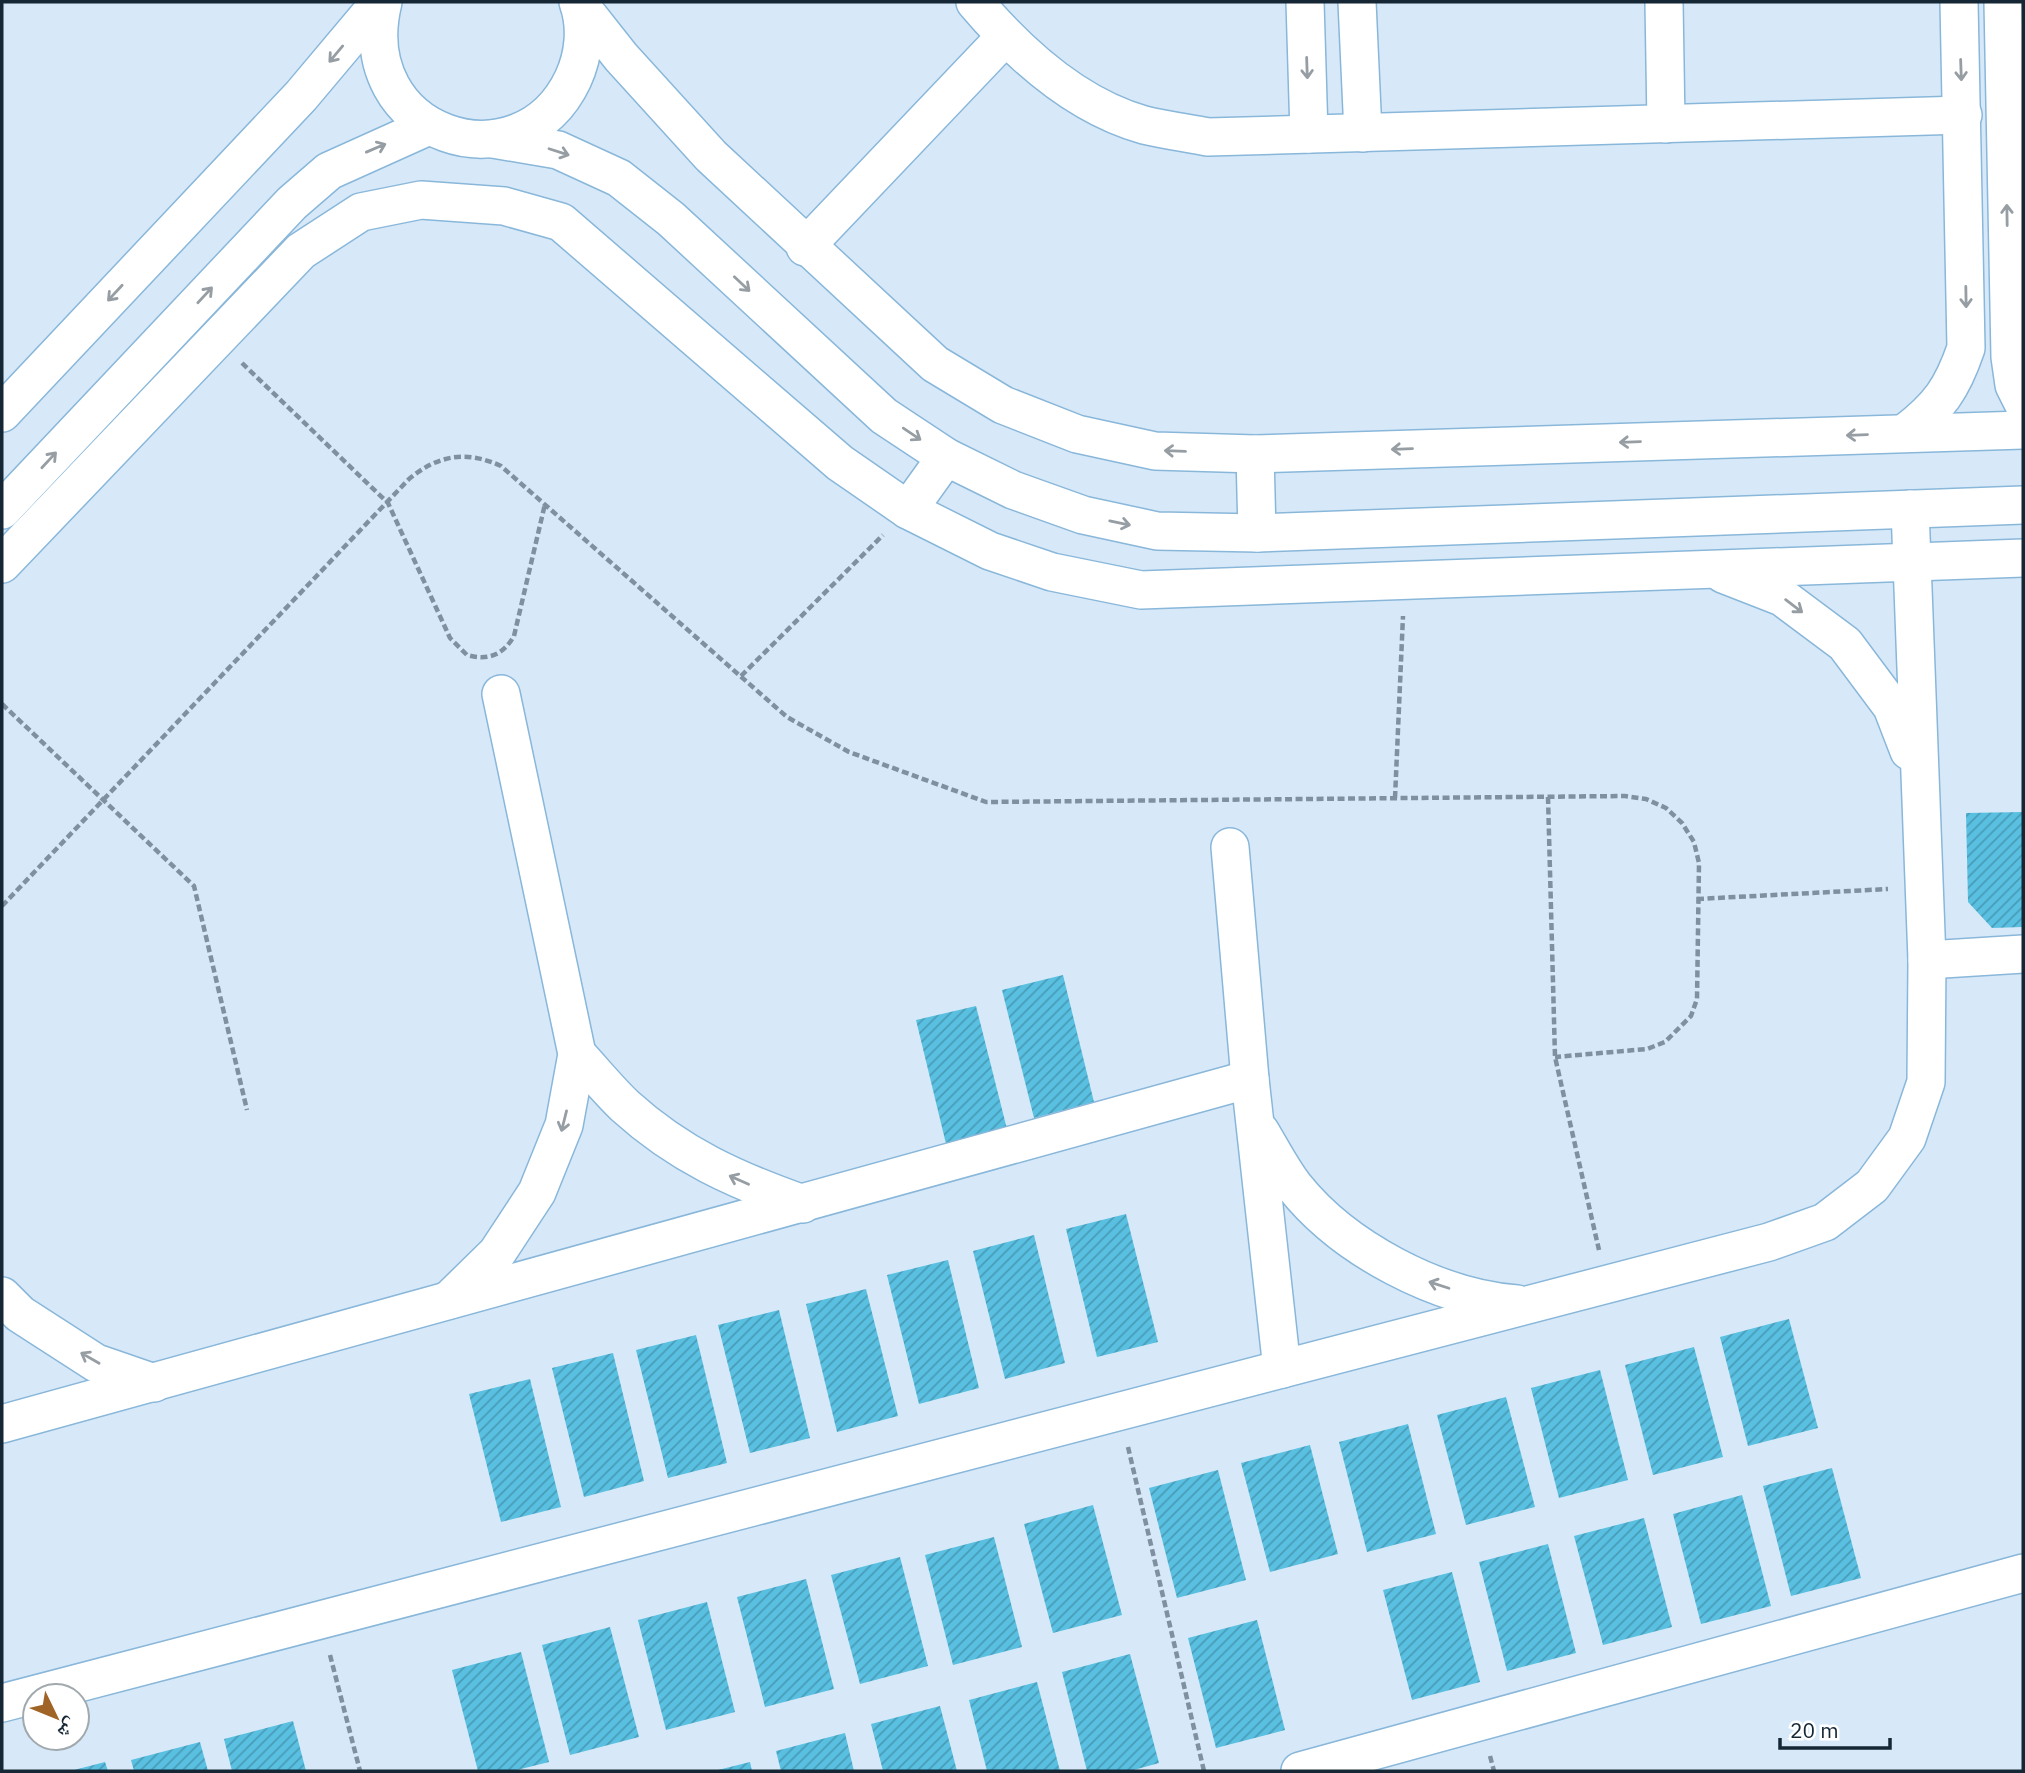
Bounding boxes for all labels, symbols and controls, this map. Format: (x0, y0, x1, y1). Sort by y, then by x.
one-way arrow (328, 44, 344, 62)
one-way arrow (1301, 56, 1314, 79)
one-way arrow (1955, 58, 1968, 81)
one-way arrow (364, 141, 386, 154)
one-way arrow (548, 147, 570, 160)
one-way arrow (2001, 204, 2014, 227)
one-way arrow (733, 276, 750, 293)
one-way arrow (107, 284, 123, 302)
one-way arrow (1959, 286, 1972, 309)
one-way arrow (197, 287, 214, 304)
one-way arrow (902, 427, 921, 442)
one-way arrow (1846, 428, 1869, 442)
one-way arrow (1618, 435, 1641, 449)
one-way arrow (1391, 442, 1414, 456)
one-way arrow (1164, 445, 1187, 458)
one-way arrow (40, 452, 57, 469)
one-way arrow (1108, 516, 1131, 530)
one-way arrow (1784, 598, 1803, 613)
one-way arrow (557, 1109, 570, 1132)
one-way arrow (729, 1173, 750, 1186)
one-way arrow (1428, 1278, 1450, 1291)
one-way arrow (80, 1351, 101, 1364)
north arrow (21, 1682, 91, 1752)
scale bar (1780, 1706, 1890, 1750)
text: ش (53, 1713, 84, 1744)
text: 20 m (1790, 1716, 1839, 1744)

